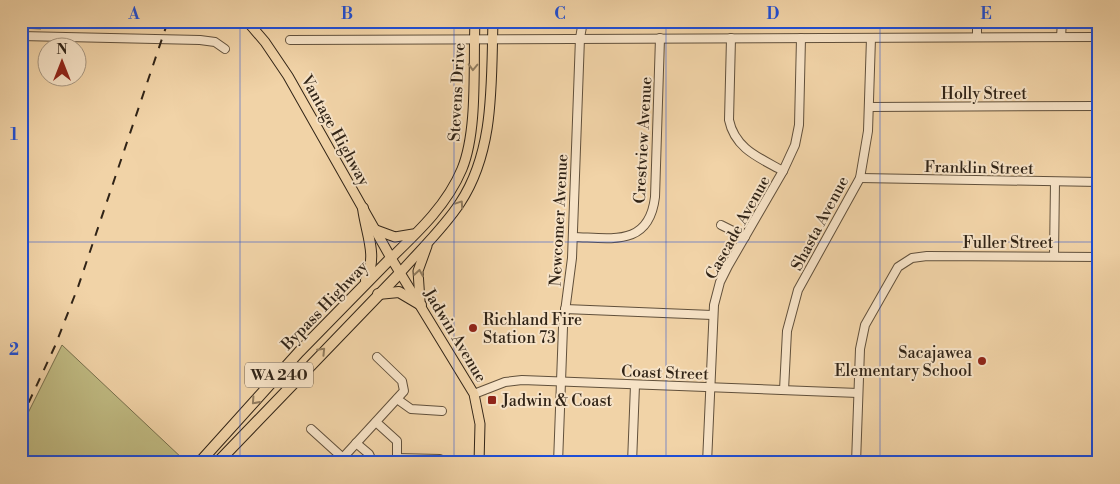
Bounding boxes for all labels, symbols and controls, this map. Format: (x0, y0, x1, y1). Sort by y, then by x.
text: A (127, 4, 140, 24)
text: B (341, 4, 353, 24)
text: C (554, 4, 566, 24)
text: D (767, 4, 780, 24)
text: E (980, 4, 992, 24)
north arrow (38, 38, 88, 88)
text: N (56, 41, 68, 59)
street label: Stevens Drive (444, 42, 470, 142)
one-way arrow (468, 63, 478, 71)
street label: Vantage Highway (296, 71, 374, 190)
street label: Crestview Avenue (630, 76, 656, 204)
street label: Holly Street (941, 84, 1027, 104)
text: 1 (10, 125, 18, 145)
street label: Newcomer Avenue (546, 153, 572, 287)
street label: Franklin Street (924, 157, 1034, 179)
street label: Cascade Avenue (701, 172, 775, 283)
street label: Shasta Avenue (787, 173, 853, 274)
one-way arrow (454, 200, 463, 209)
street label: Fuller Street (963, 233, 1054, 253)
street label: Bypass Highway (277, 257, 372, 355)
one-way arrow (413, 268, 424, 276)
street label: Jadwin Avenue (419, 284, 491, 386)
place label: Richland Fire Station 73 (483, 310, 582, 348)
marker: Richland Fire Station 73 (467, 322, 479, 334)
text: 2 (9, 340, 19, 360)
place label: Sacajawea Elementary School (835, 343, 973, 381)
one-way arrow (317, 347, 326, 356)
marker: Sacajawea Elementary School (976, 355, 988, 367)
street label: Coast Street (621, 361, 709, 385)
road number: WA 240 (245, 362, 313, 388)
place label: Jadwin & Coast (501, 391, 613, 411)
marker: Jadwin & Coast (486, 394, 498, 406)
one-way arrow (252, 395, 261, 404)

